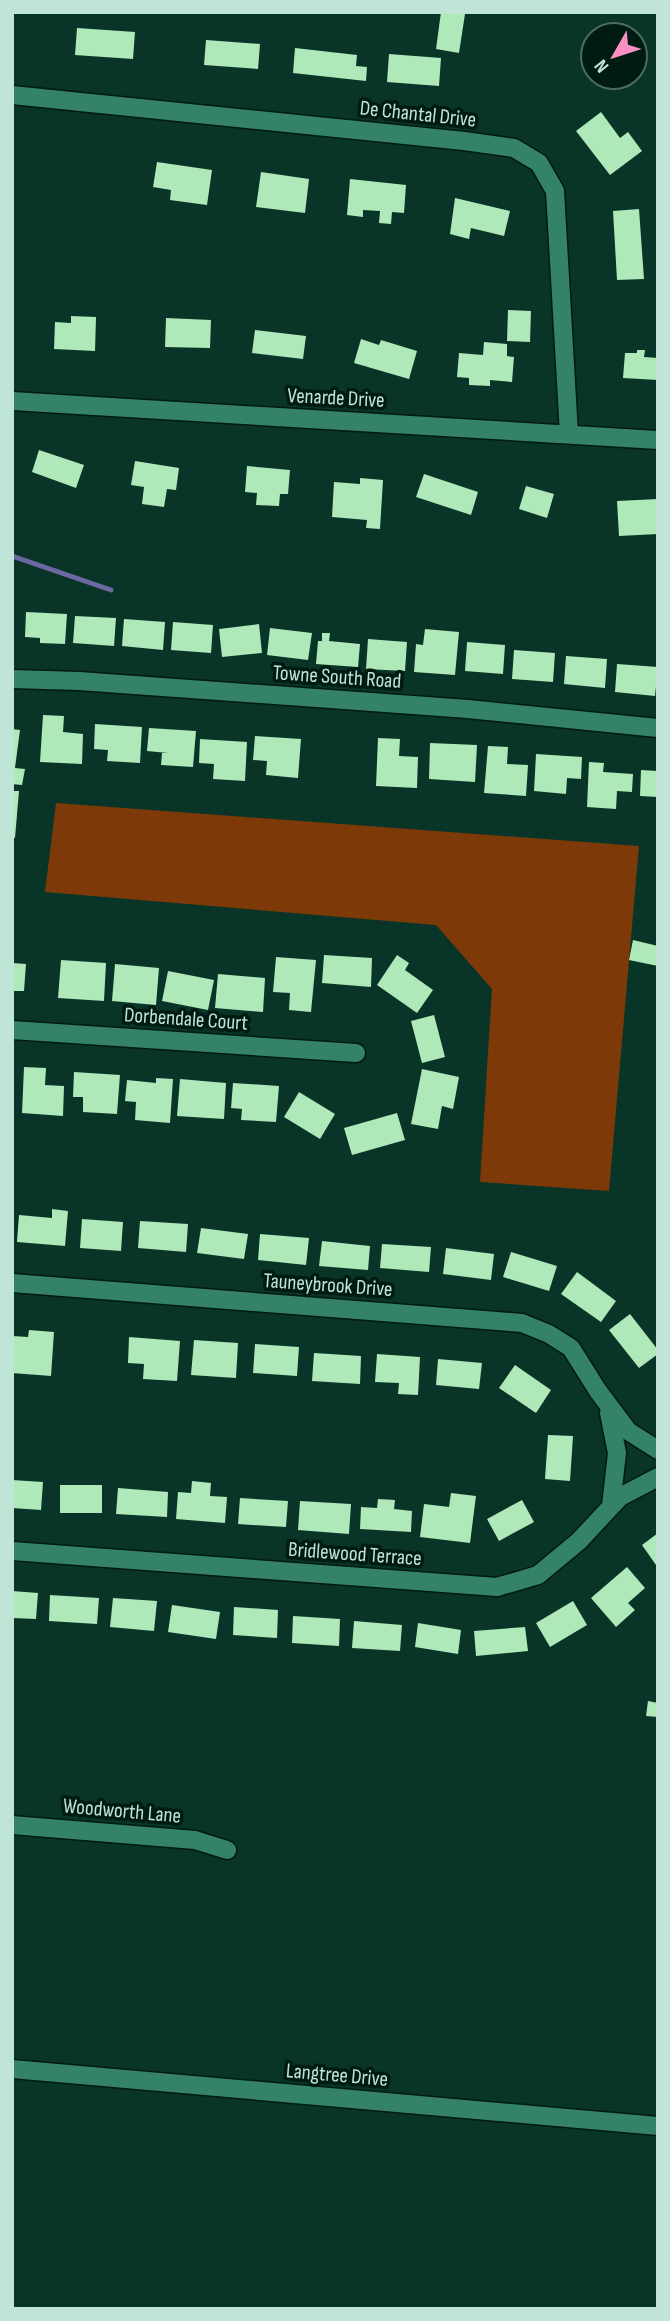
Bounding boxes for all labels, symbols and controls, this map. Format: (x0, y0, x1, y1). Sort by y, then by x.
north arrow (579, 21, 649, 91)
text: N (590, 55, 614, 77)
street label: De Chantal Drive (359, 95, 477, 133)
street label: Venarde Drive (287, 383, 385, 413)
street label: Towne South Road (272, 660, 402, 694)
street label: Dorbendale Court (123, 1002, 249, 1036)
street label: Tauneybrook Drive (263, 1268, 393, 1302)
street label: Bridlewood Terrace (287, 1537, 423, 1571)
street label: Woodworth Lane (62, 1793, 182, 1829)
street label: Langtree Drive (285, 2058, 389, 2092)

